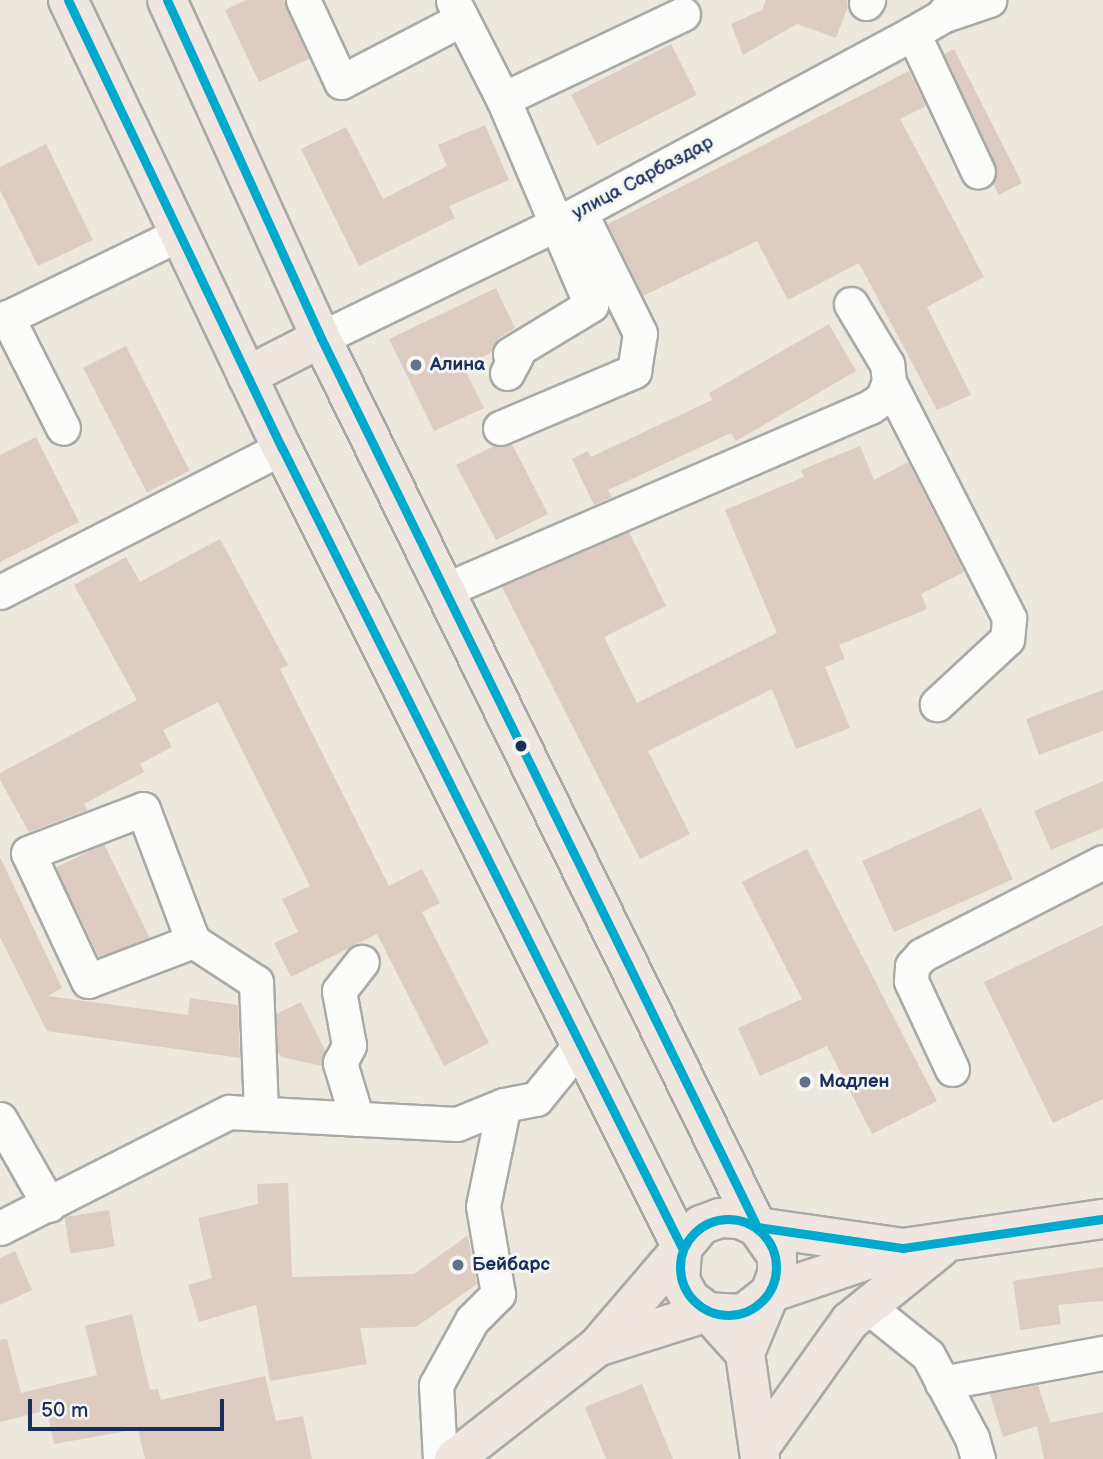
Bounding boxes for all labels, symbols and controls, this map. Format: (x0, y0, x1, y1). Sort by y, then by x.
street label: улица Сарбаздар (568, 131, 718, 225)
place label: Алина (430, 354, 485, 376)
marker: Алина (408, 357, 424, 373)
unlabelled marker (514, 739, 528, 753)
place label: Мадлен (819, 1071, 889, 1093)
marker: Мадлен (797, 1074, 813, 1090)
place label: Бейбарс (472, 1254, 550, 1276)
marker: Бейбарс (450, 1257, 466, 1273)
scale bar (32, 1386, 228, 1430)
text: 50 m (41, 1398, 88, 1423)

